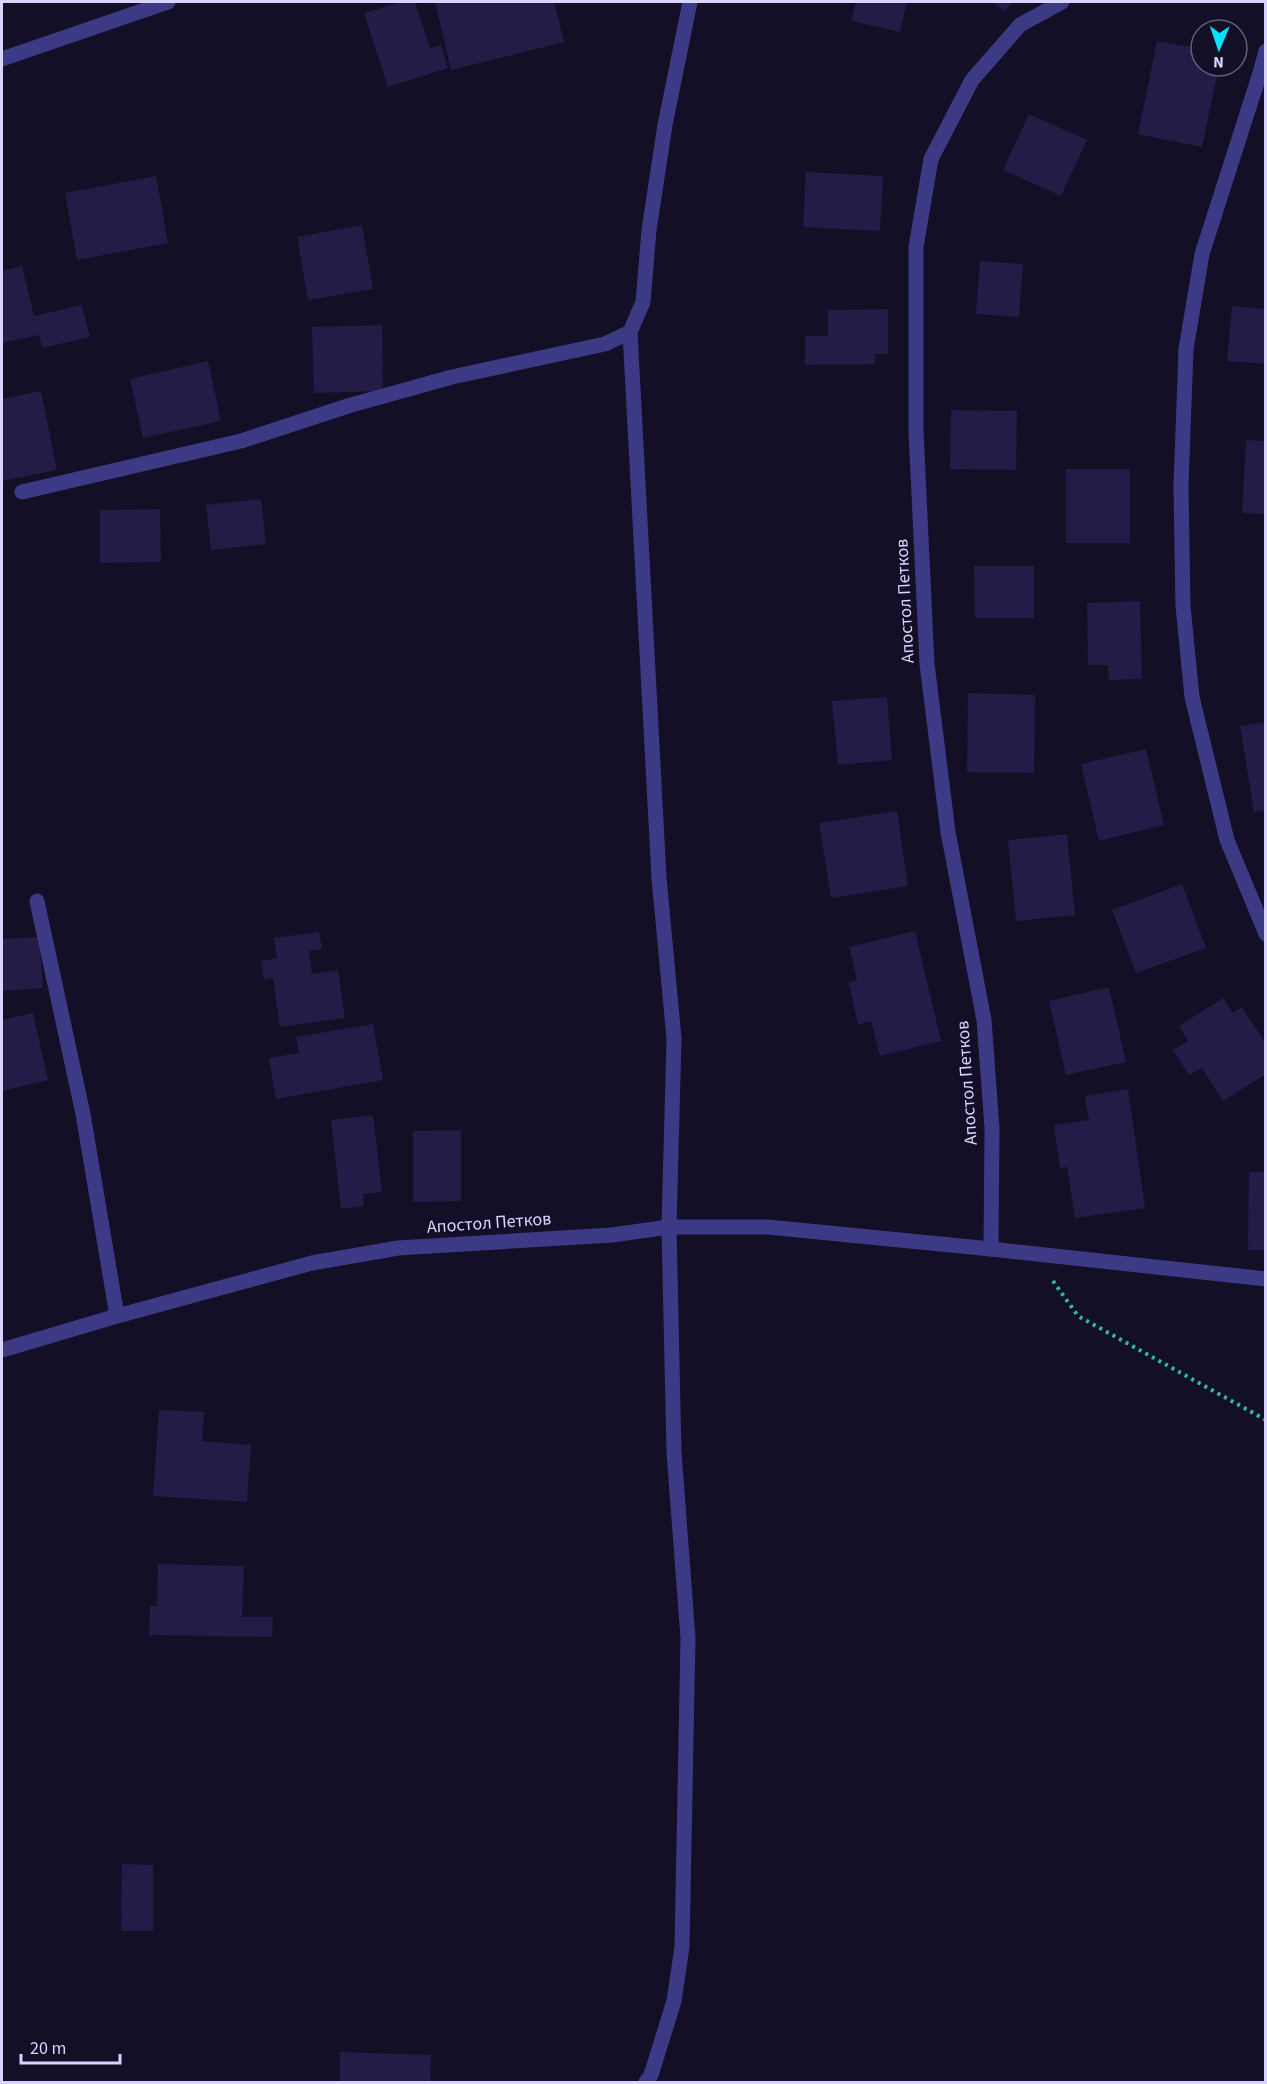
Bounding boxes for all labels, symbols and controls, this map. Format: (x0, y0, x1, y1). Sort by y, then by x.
north arrow (1189, 18, 1249, 78)
text: N (1213, 51, 1224, 73)
street label: Апостол Петков (889, 538, 921, 664)
street label: Апостол Петков (950, 1020, 984, 1146)
street label: Апостол Петков (426, 1206, 552, 1240)
scale bar (21, 2027, 120, 2065)
text: 20 m (30, 2036, 66, 2061)

